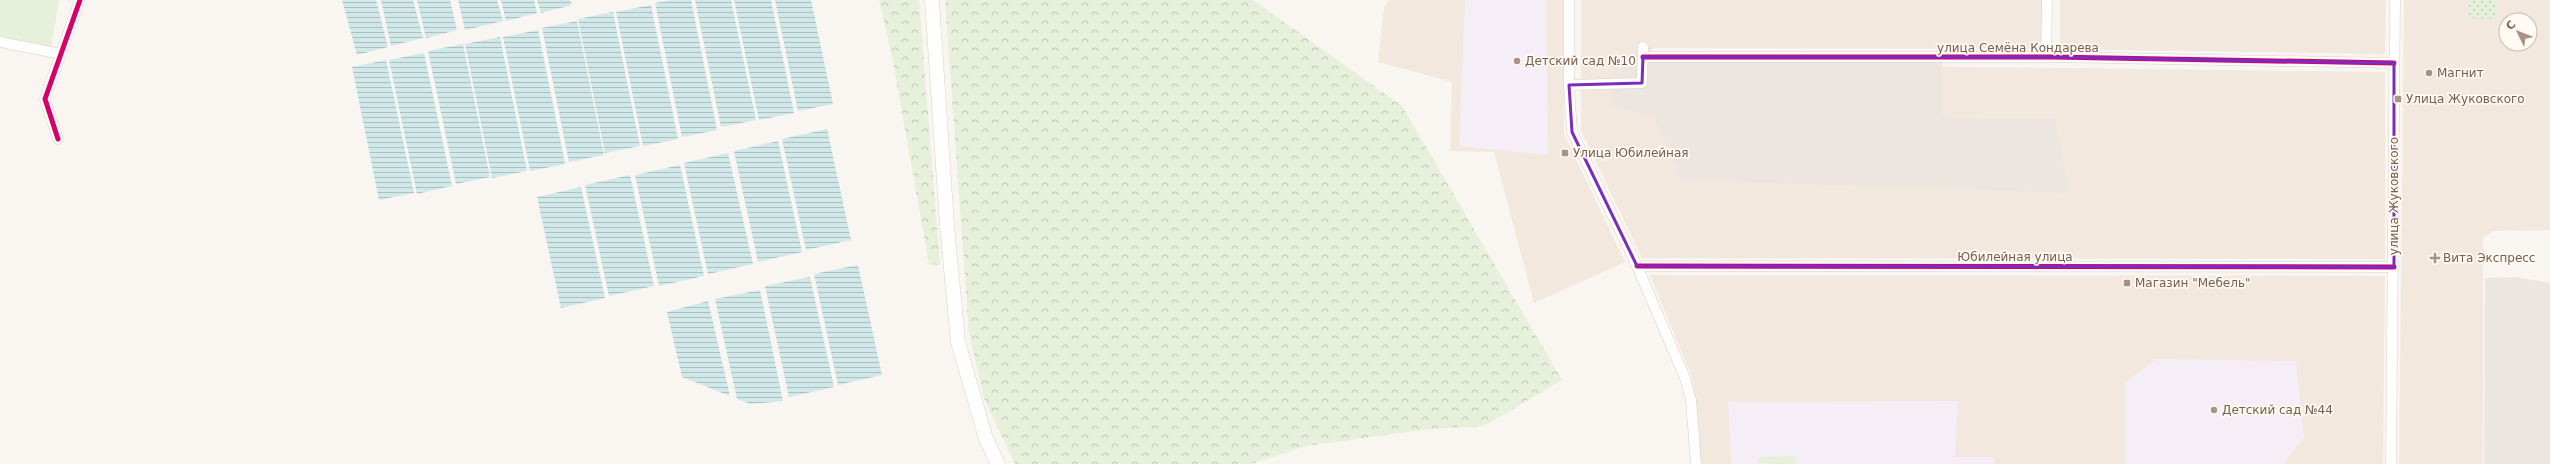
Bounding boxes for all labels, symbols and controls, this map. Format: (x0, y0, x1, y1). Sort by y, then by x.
north arrow (2498, 12, 2538, 52)
text: С (2504, 18, 2519, 33)
street label: улица Семёна Кондарева (1937, 41, 2099, 55)
place label: Детский сад №10 (1525, 54, 1636, 68)
marker: Детский сад №10 (1512, 56, 1522, 66)
place label: Магнит (2437, 66, 2484, 80)
marker: Магнит (2424, 68, 2434, 78)
place label: Улица Жуковского (2406, 92, 2525, 106)
marker: Улица Жуковского (2393, 94, 2403, 104)
street label: улица Жуковского (2387, 137, 2401, 255)
place label: Улица Юбилейная (1573, 146, 1689, 160)
marker: Улица Юбилейная (1560, 148, 1570, 158)
street label: Юбилейная улица (1957, 250, 2073, 264)
place label: Вита Экспресс (2443, 251, 2535, 265)
marker: Вита Экспресс (2430, 253, 2440, 263)
place label: Магазин "Мебель" (2135, 276, 2251, 290)
marker: Магазин "Мебель" (2122, 278, 2132, 288)
place label: Детский сад №44 (2222, 403, 2333, 417)
marker: Детский сад №44 (2209, 405, 2219, 415)

